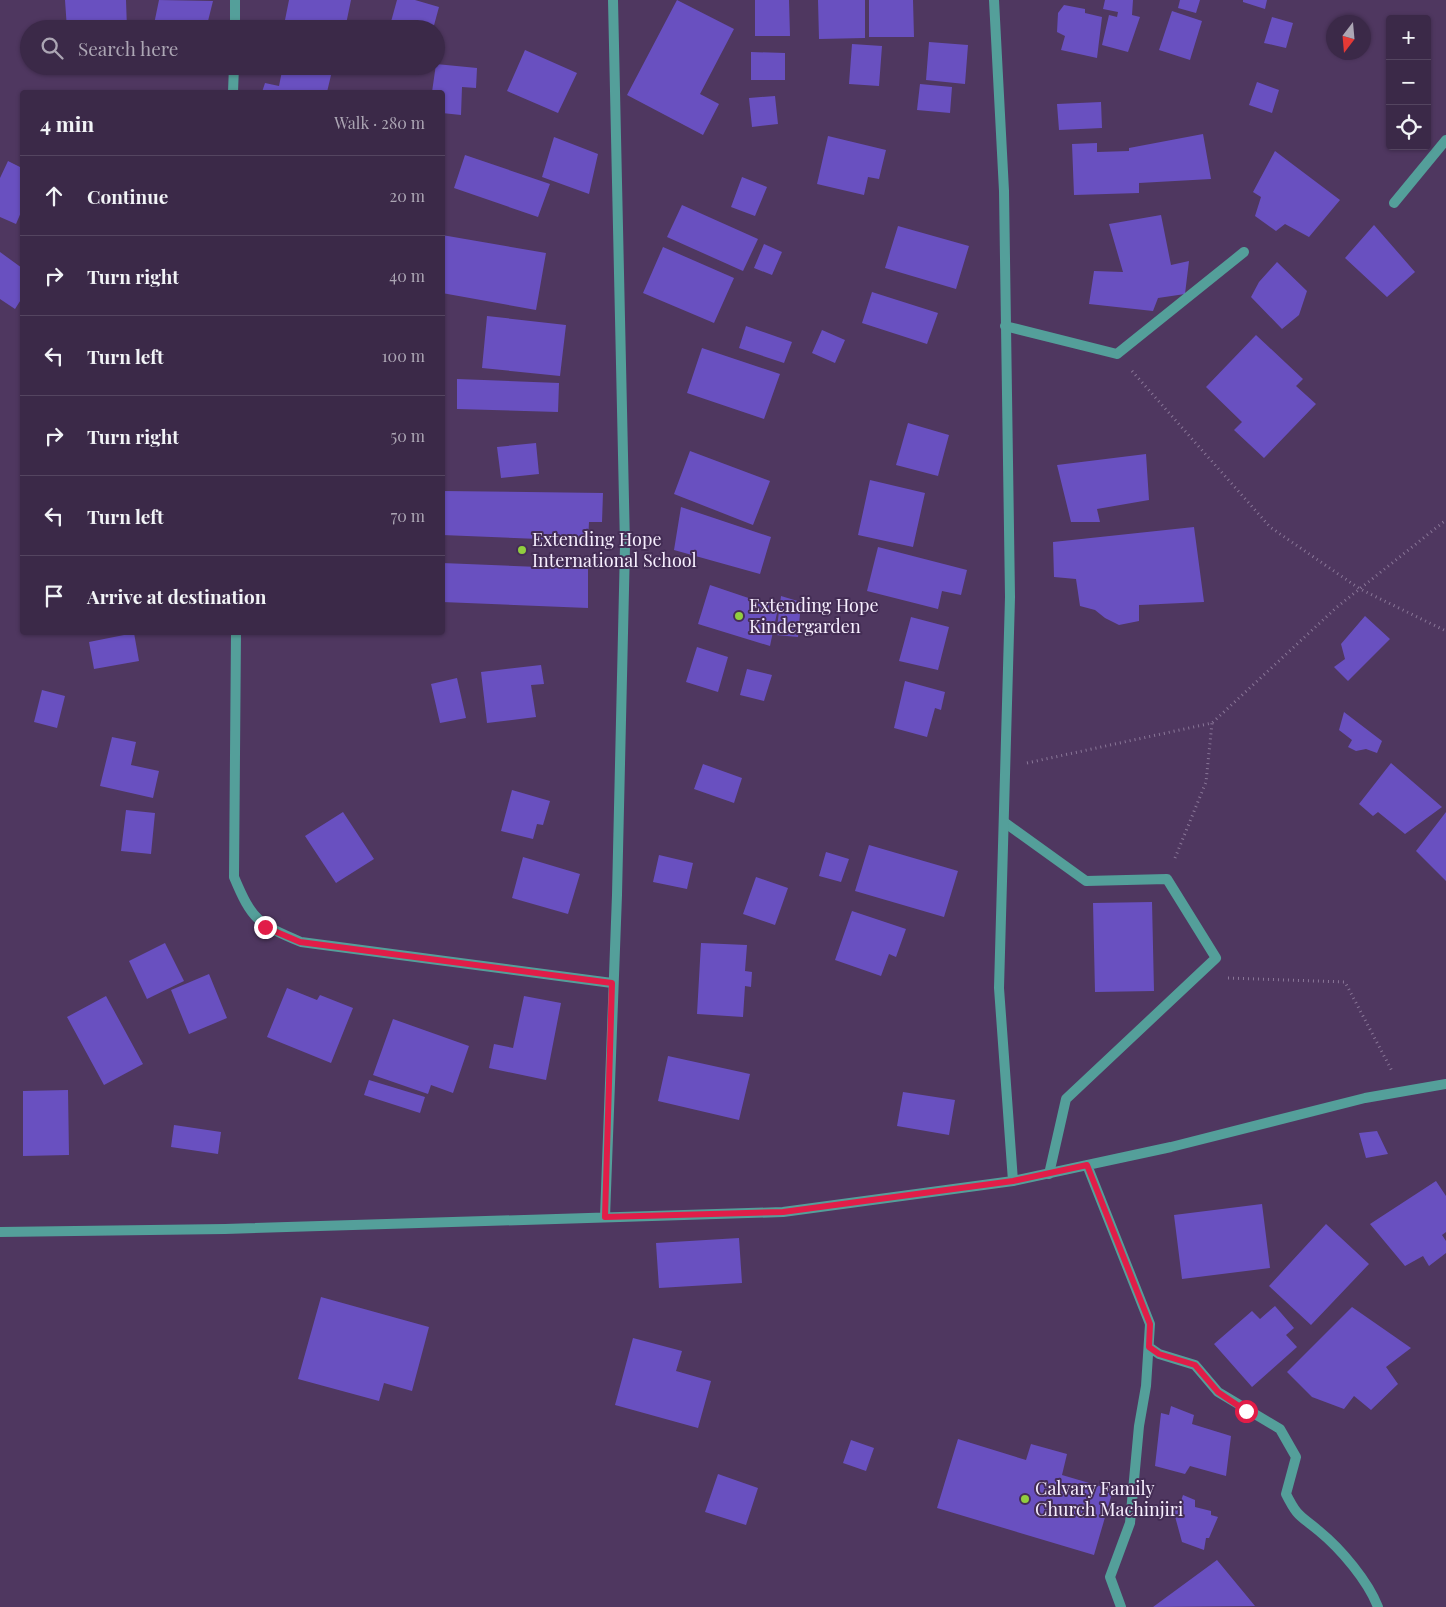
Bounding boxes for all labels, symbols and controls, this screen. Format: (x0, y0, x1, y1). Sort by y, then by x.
north arrow (1326, 15, 1371, 60)
map controls (1386, 15, 1431, 150)
button: + (1386, 15, 1431, 60)
search box (20, 20, 445, 75)
icon: search (38, 34, 66, 62)
text: Search here (78, 35, 178, 61)
button: − (1386, 60, 1431, 105)
button: locate (1386, 105, 1431, 150)
text: 4 min (40, 109, 94, 137)
text: Walk · 280 m (334, 112, 425, 133)
icon: ahead (40, 182, 68, 210)
text: Continue (87, 183, 168, 209)
text: 20 m (390, 185, 425, 206)
icon: right (40, 262, 68, 290)
text: Turn right (87, 263, 179, 289)
text: 40 m (389, 265, 425, 286)
icon: left (40, 342, 68, 370)
text: Turn left (87, 343, 164, 369)
text: 100 m (382, 345, 425, 366)
icon: right (40, 422, 68, 450)
text: Turn right (87, 423, 179, 449)
text: 50 m (391, 425, 425, 446)
icon: left (40, 502, 68, 530)
text: Turn left (87, 503, 164, 529)
text: 70 m (391, 505, 425, 526)
place label: Extending Hope International School (532, 527, 697, 572)
marker: Extending Hope International School (516, 544, 528, 556)
icon: arrive (40, 582, 68, 610)
text: Arrive at destination (87, 583, 267, 609)
place label: Extending Hope Kindergarden (749, 593, 879, 638)
marker: Extending Hope Kindergarden (733, 610, 745, 622)
route end (254, 916, 277, 939)
route start (1235, 1400, 1258, 1423)
place label: Calvary Family Church Machinjiri (1035, 1476, 1183, 1521)
marker: Calvary Family Church Machinjiri (1019, 1493, 1031, 1505)

